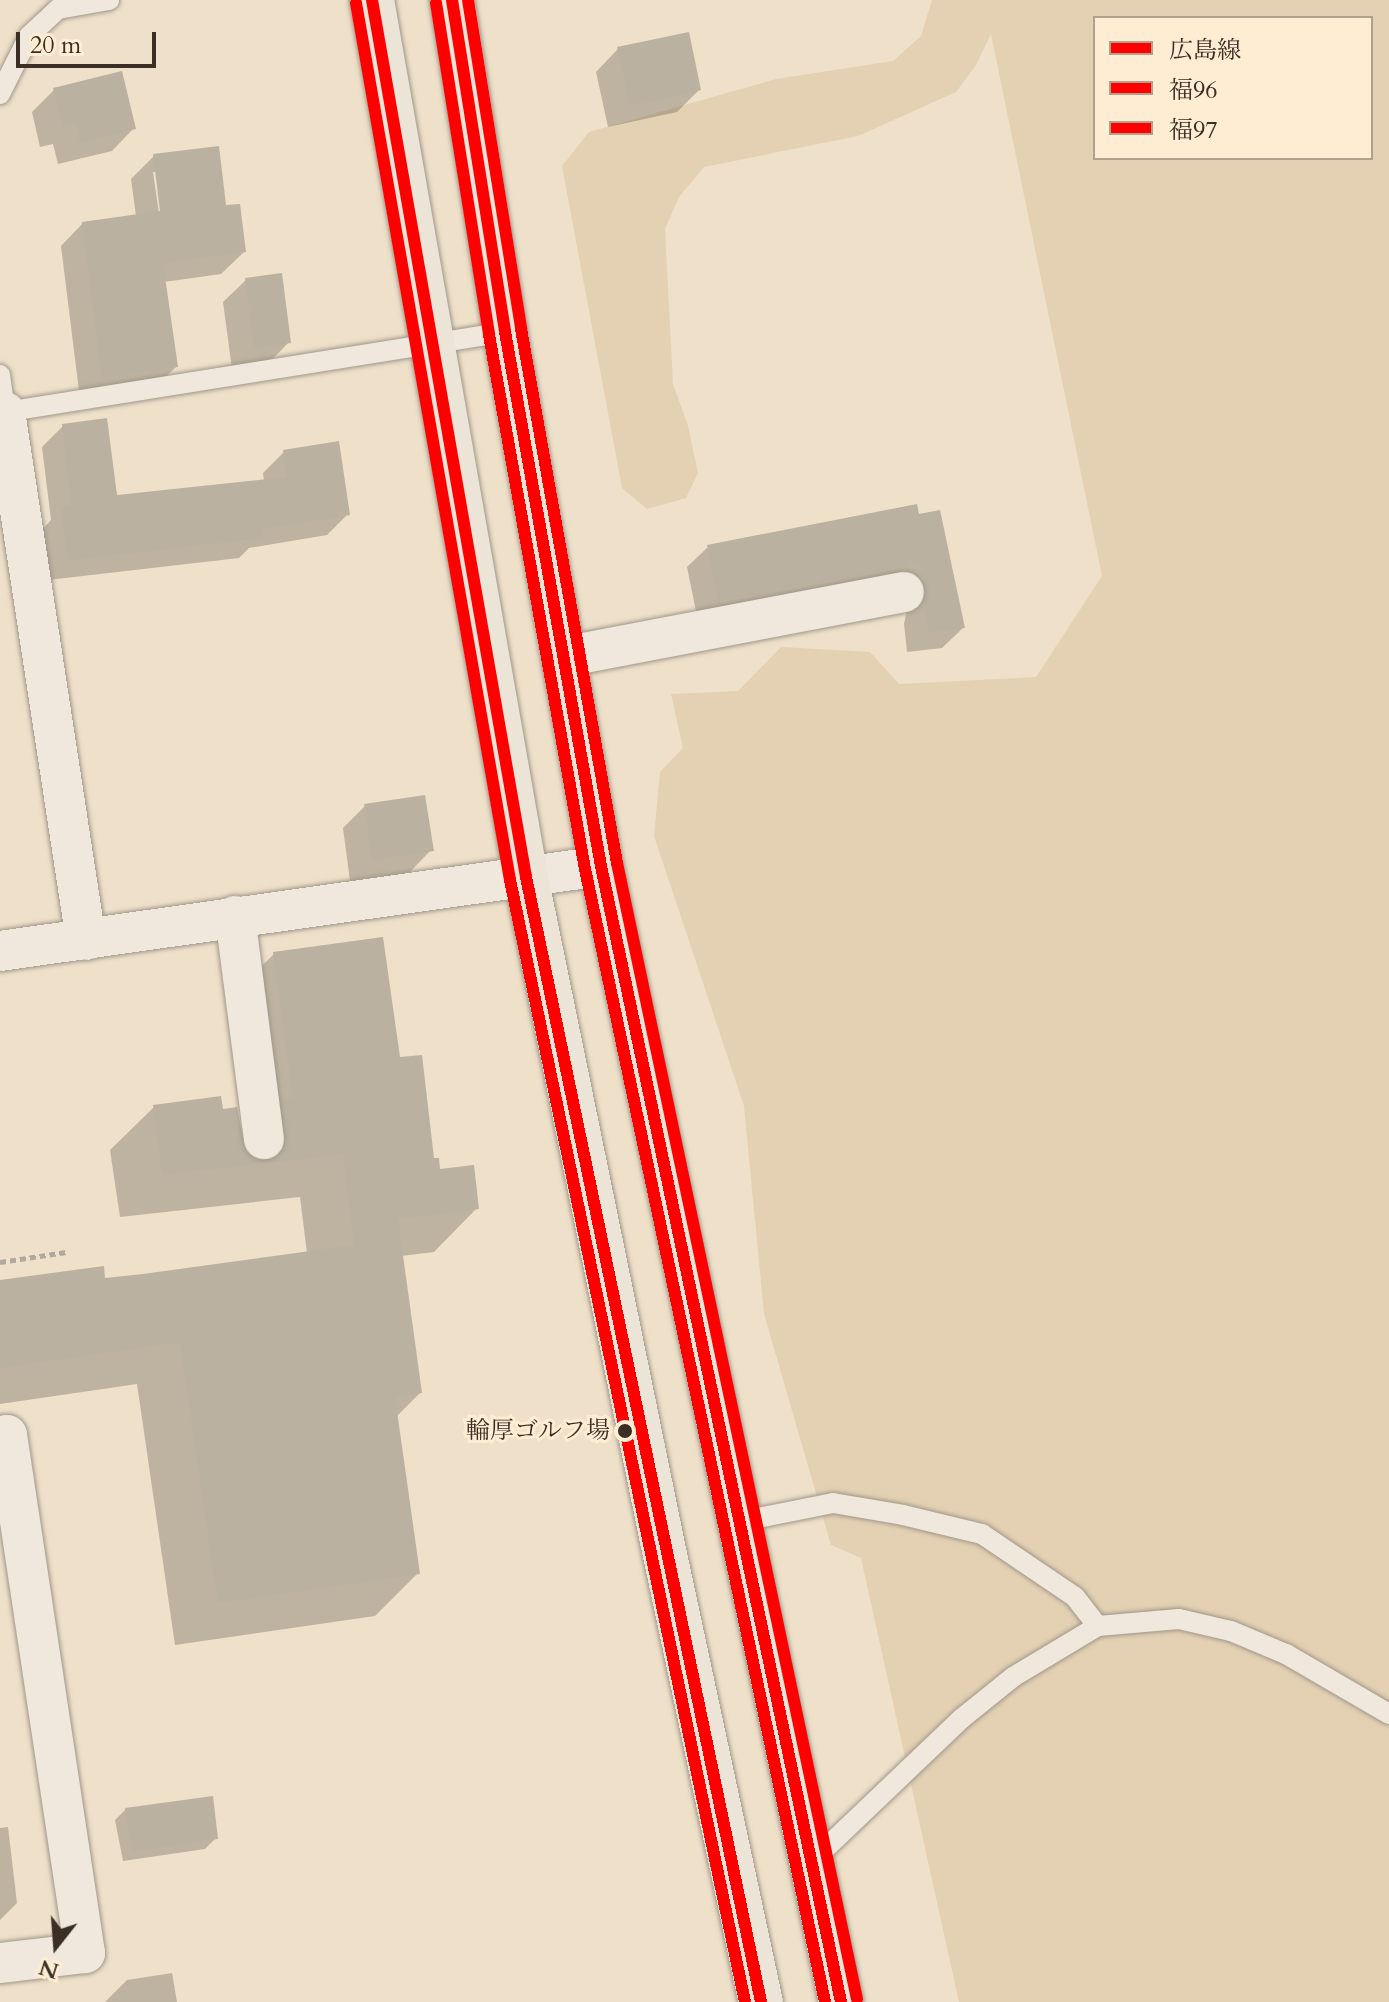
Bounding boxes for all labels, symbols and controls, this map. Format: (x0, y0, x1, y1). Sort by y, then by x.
scale bar (20, 16, 160, 66)
legend (1093, 16, 1373, 160)
text: 20 m (30, 29, 81, 62)
text: 広島線 (1169, 34, 1241, 67)
text: 福96 (1169, 74, 1218, 107)
text: 福97 (1169, 114, 1218, 147)
place label: 輪厚ゴルフ場 (466, 1417, 610, 1445)
marker: 輪厚ゴルフ場 (617, 1423, 633, 1439)
north arrow (16, 1906, 96, 1986)
text: N (35, 1952, 62, 1986)

